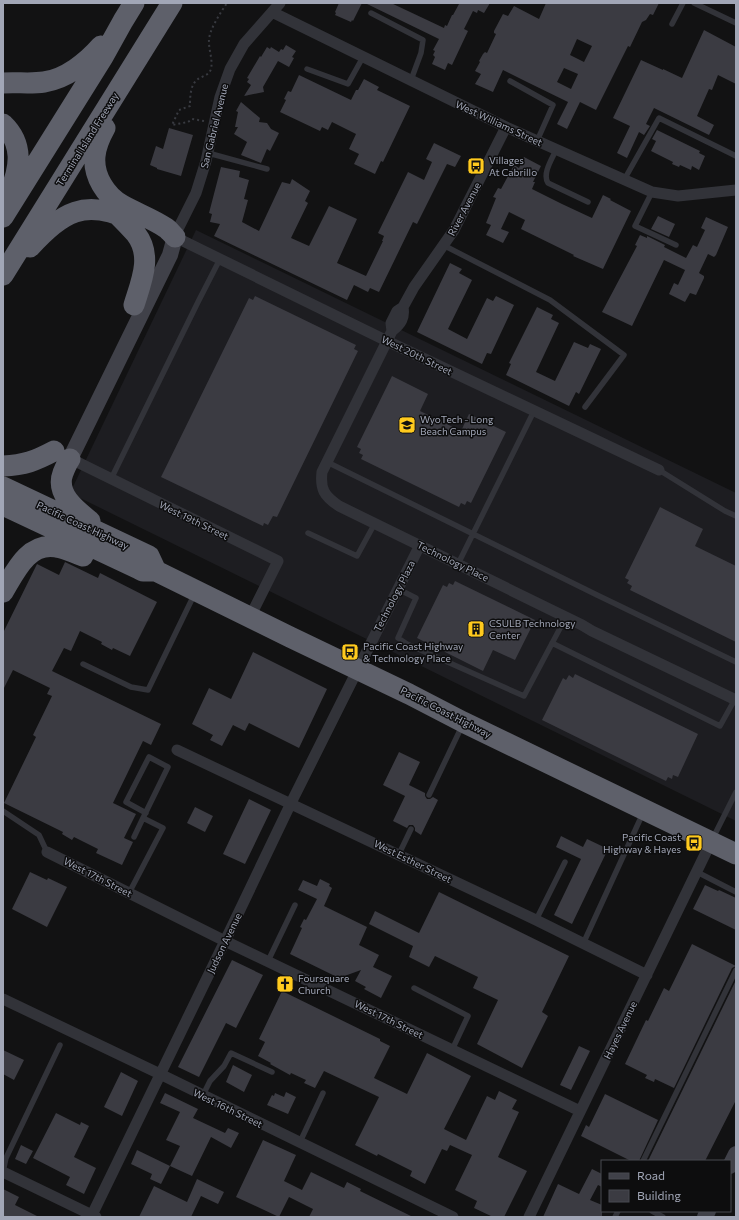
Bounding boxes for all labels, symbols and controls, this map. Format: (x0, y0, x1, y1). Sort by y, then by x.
street label: San Gabriel Avenue (198, 82, 230, 170)
street label: Terminal Island Freeway (53, 90, 121, 188)
street label: West Williams Street (454, 98, 544, 148)
place label: Villages At Cabrillo (489, 154, 537, 178)
bus stop icon: Villages At Cabrillo (466, 156, 486, 176)
street label: River Avenue (445, 180, 483, 238)
street label: West 20th Street (380, 333, 454, 377)
place label: WyoTech - Long Beach Campus (420, 413, 494, 437)
school or university icon: WyoTech - Long Beach Campus (397, 415, 417, 435)
street label: Pacific Coast Highway (35, 498, 131, 552)
street label: West 19th Street (157, 498, 231, 542)
street label: Technology Place (415, 538, 491, 584)
street label: Technology Plaza (371, 558, 417, 634)
place label: CSULB Technology Center (489, 617, 576, 641)
building icon: CSULB Technology Center (466, 619, 486, 639)
place label: Pacific Coast Highway & Technology Place (363, 640, 463, 664)
bus stop icon: Pacific Coast Highway & Technology Place (340, 642, 360, 662)
street label: Pacific Coast Highway (399, 684, 493, 740)
place label: Pacific Coast Highway & Hayes (603, 831, 681, 855)
bus stop icon: Pacific Coast Highway & Hayes (684, 833, 704, 853)
street label: West Esther Street (372, 837, 454, 885)
street label: West 17th Street (62, 855, 134, 899)
street label: Judson Avenue (204, 911, 244, 975)
place label: Foursquare Church (298, 972, 349, 996)
church icon: Foursquare Church (275, 974, 295, 994)
street label: West 17th Street (353, 997, 425, 1041)
street label: Hayes Avenue (601, 999, 639, 1061)
street label: West 16th Street (191, 1086, 265, 1130)
legend (601, 1160, 731, 1212)
text: Road (637, 1168, 665, 1182)
text: Building (637, 1188, 681, 1202)

